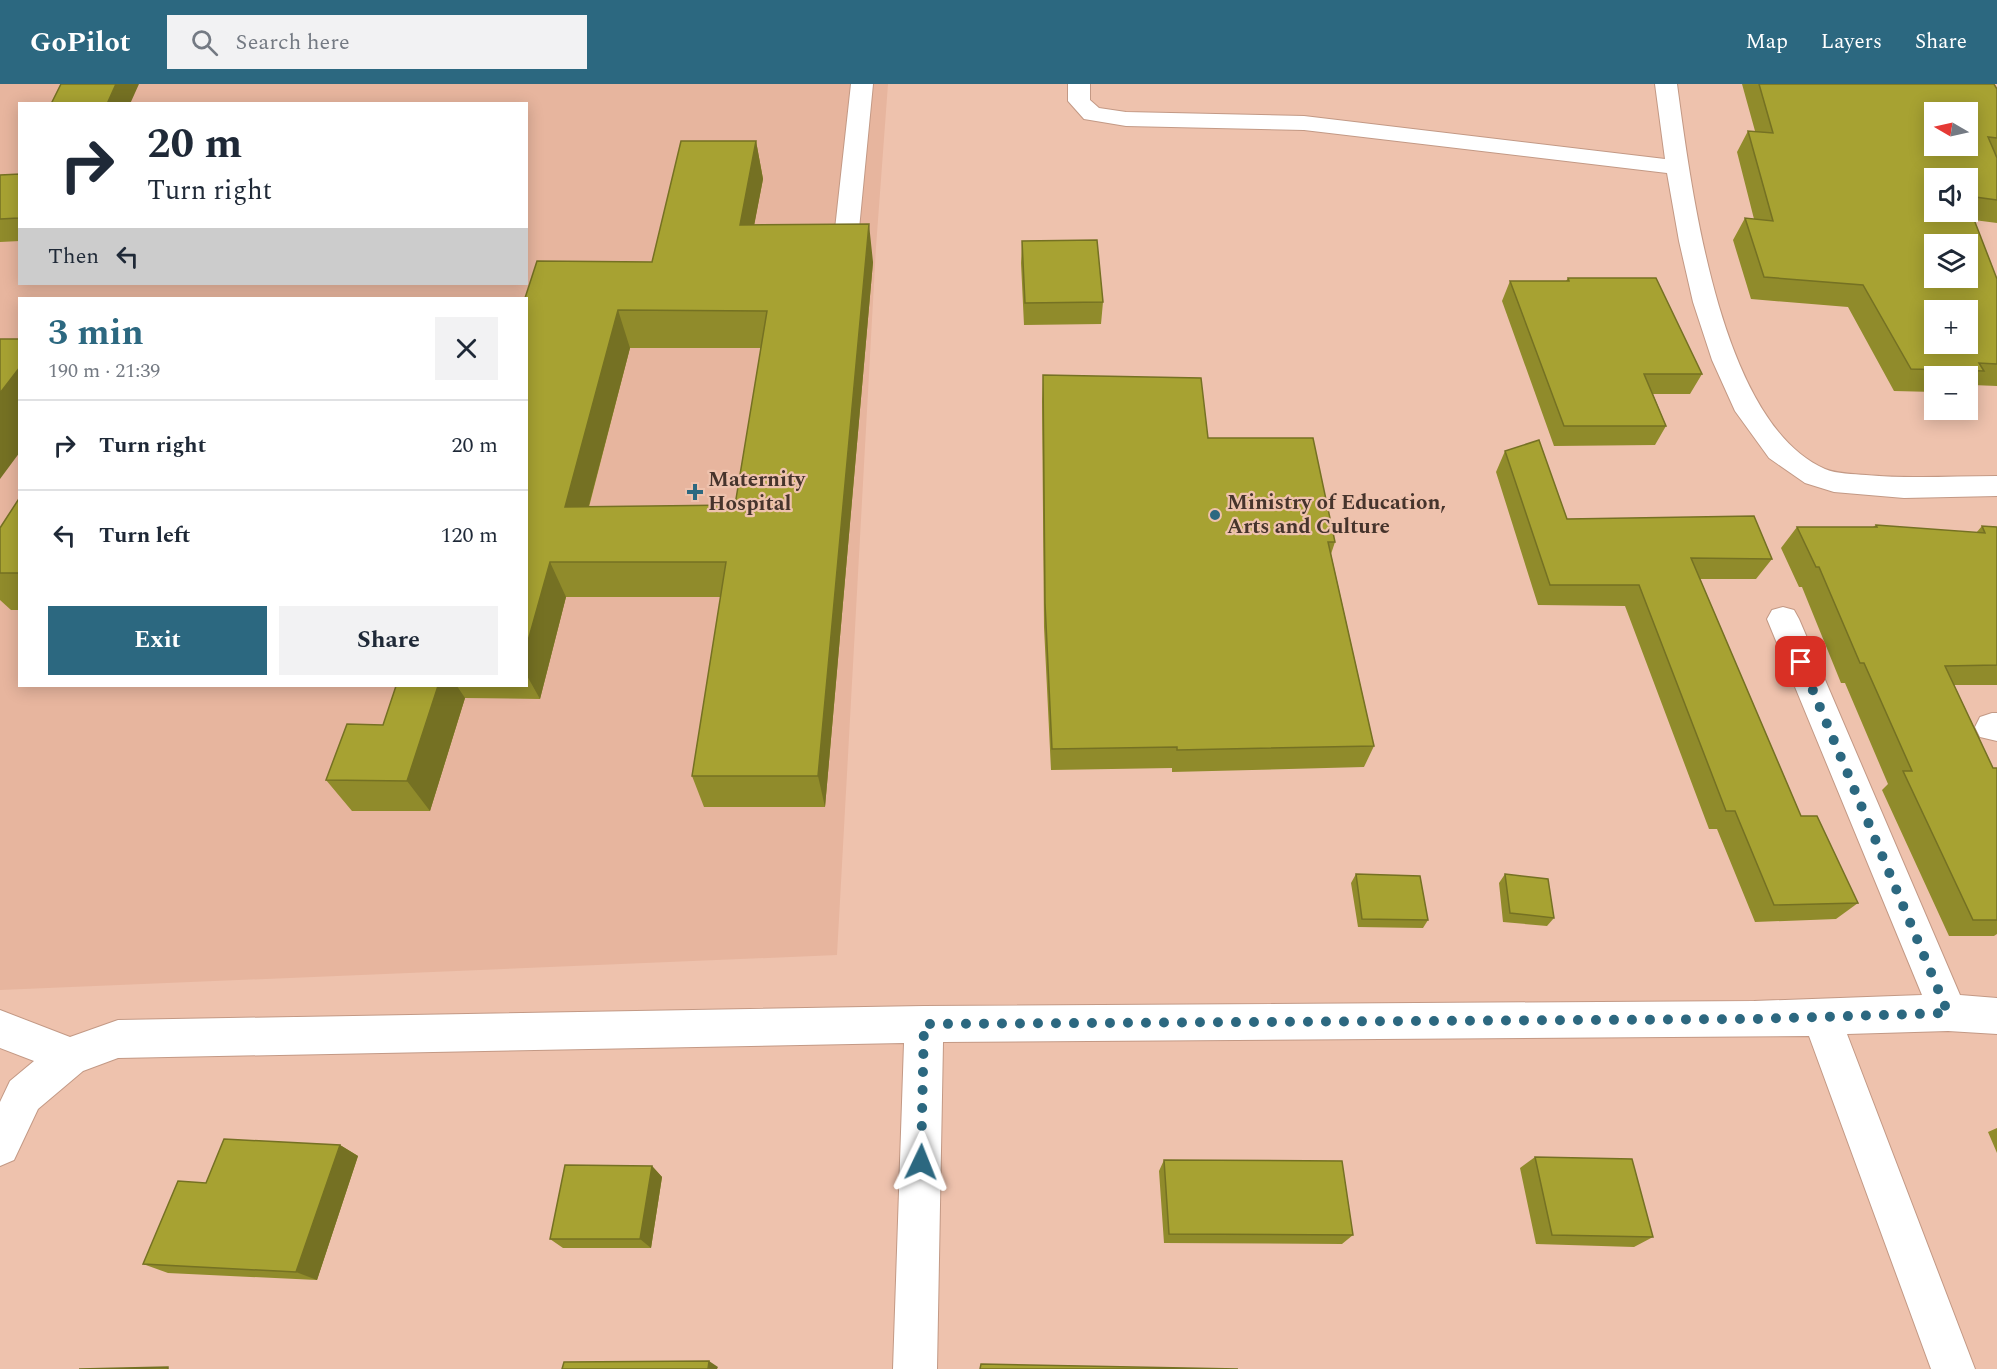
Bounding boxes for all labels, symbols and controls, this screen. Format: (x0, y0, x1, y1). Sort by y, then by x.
search box (167, 15, 587, 69)
text: GoPilot (30, 21, 131, 64)
icon: search (188, 26, 221, 59)
text: Search here (236, 26, 350, 59)
text: Map (1746, 26, 1788, 58)
text: Layers (1821, 26, 1882, 58)
text: Share (1915, 26, 1967, 58)
north arrow (1924, 102, 1978, 156)
map controls (1924, 102, 1978, 420)
text: 20 m (147, 113, 242, 176)
icon: right (48, 126, 126, 204)
button: sound (1924, 168, 1978, 222)
text: Turn right (147, 170, 272, 212)
button: layers (1924, 234, 1978, 288)
text: Then (48, 240, 99, 273)
icon: left (111, 240, 144, 273)
button: + (1924, 300, 1978, 354)
text: 3 min (48, 306, 144, 361)
button: close (435, 317, 498, 380)
text: 190 m · 21:39 (48, 356, 160, 386)
button: − (1924, 366, 1978, 420)
icon: right (48, 429, 81, 462)
text: Turn right (99, 429, 206, 462)
text: 20 m (452, 429, 498, 462)
place label: Maternity Hospital (708, 464, 806, 520)
marker: Maternity Hospital (686, 483, 704, 501)
place label: Ministry of Education, Arts and Culture (1227, 487, 1446, 543)
marker: Ministry of Education, Arts and Culture (1208, 508, 1222, 522)
icon: left (48, 519, 81, 552)
text: Turn left (99, 519, 191, 552)
text: 120 m (441, 519, 498, 552)
button: Exit (48, 606, 267, 675)
button: Share (279, 606, 498, 675)
pin (1775, 636, 1826, 687)
icon: arrive (1784, 645, 1817, 678)
position arrow (889, 1130, 953, 1194)

